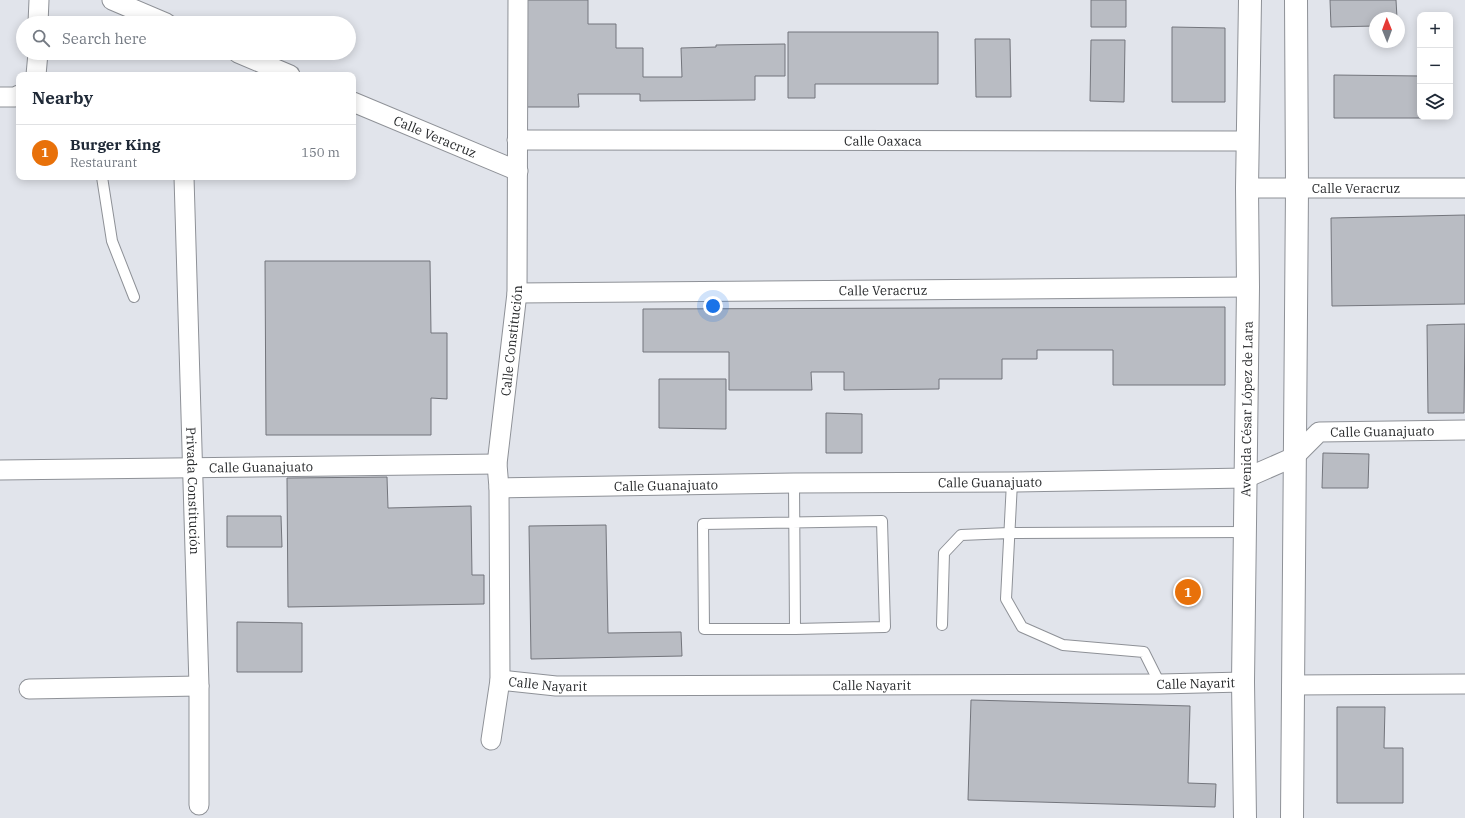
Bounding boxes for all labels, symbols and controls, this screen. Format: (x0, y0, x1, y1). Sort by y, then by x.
north arrow (1369, 12, 1405, 48)
map controls (1417, 12, 1453, 120)
button: + (1417, 12, 1453, 48)
search box (16, 16, 356, 60)
icon: search (30, 27, 52, 49)
text: Search here (62, 29, 147, 48)
button: − (1417, 48, 1453, 84)
button: layers (1417, 84, 1453, 120)
text: Nearby (32, 87, 93, 109)
street label: Calle Veracruz (391, 112, 479, 162)
street label: Calle Oaxaca (844, 132, 922, 150)
text: Burger King (70, 135, 160, 154)
text: 1 (41, 144, 49, 161)
text: 150 m (301, 144, 340, 161)
text: Restaurant (70, 154, 137, 171)
street label: Calle Veracruz (1312, 180, 1400, 197)
street label: Calle Veracruz (839, 282, 927, 299)
street label: Calle Constitución (497, 285, 526, 397)
your location (703, 296, 723, 316)
street label: Avenida César López de Lara (1237, 321, 1257, 497)
street label: Calle Guanajuato (1330, 422, 1434, 441)
street label: Privada Constitución (182, 427, 203, 555)
street label: Calle Guanajuato (209, 458, 313, 476)
street label: Calle Guanajuato (938, 473, 1042, 491)
street label: Calle Guanajuato (614, 476, 718, 495)
pin: 1 (1175, 577, 1201, 607)
street label: Calle Nayarit (508, 673, 587, 695)
street label: Calle Nayarit (1156, 674, 1236, 693)
street label: Calle Nayarit (832, 677, 911, 694)

